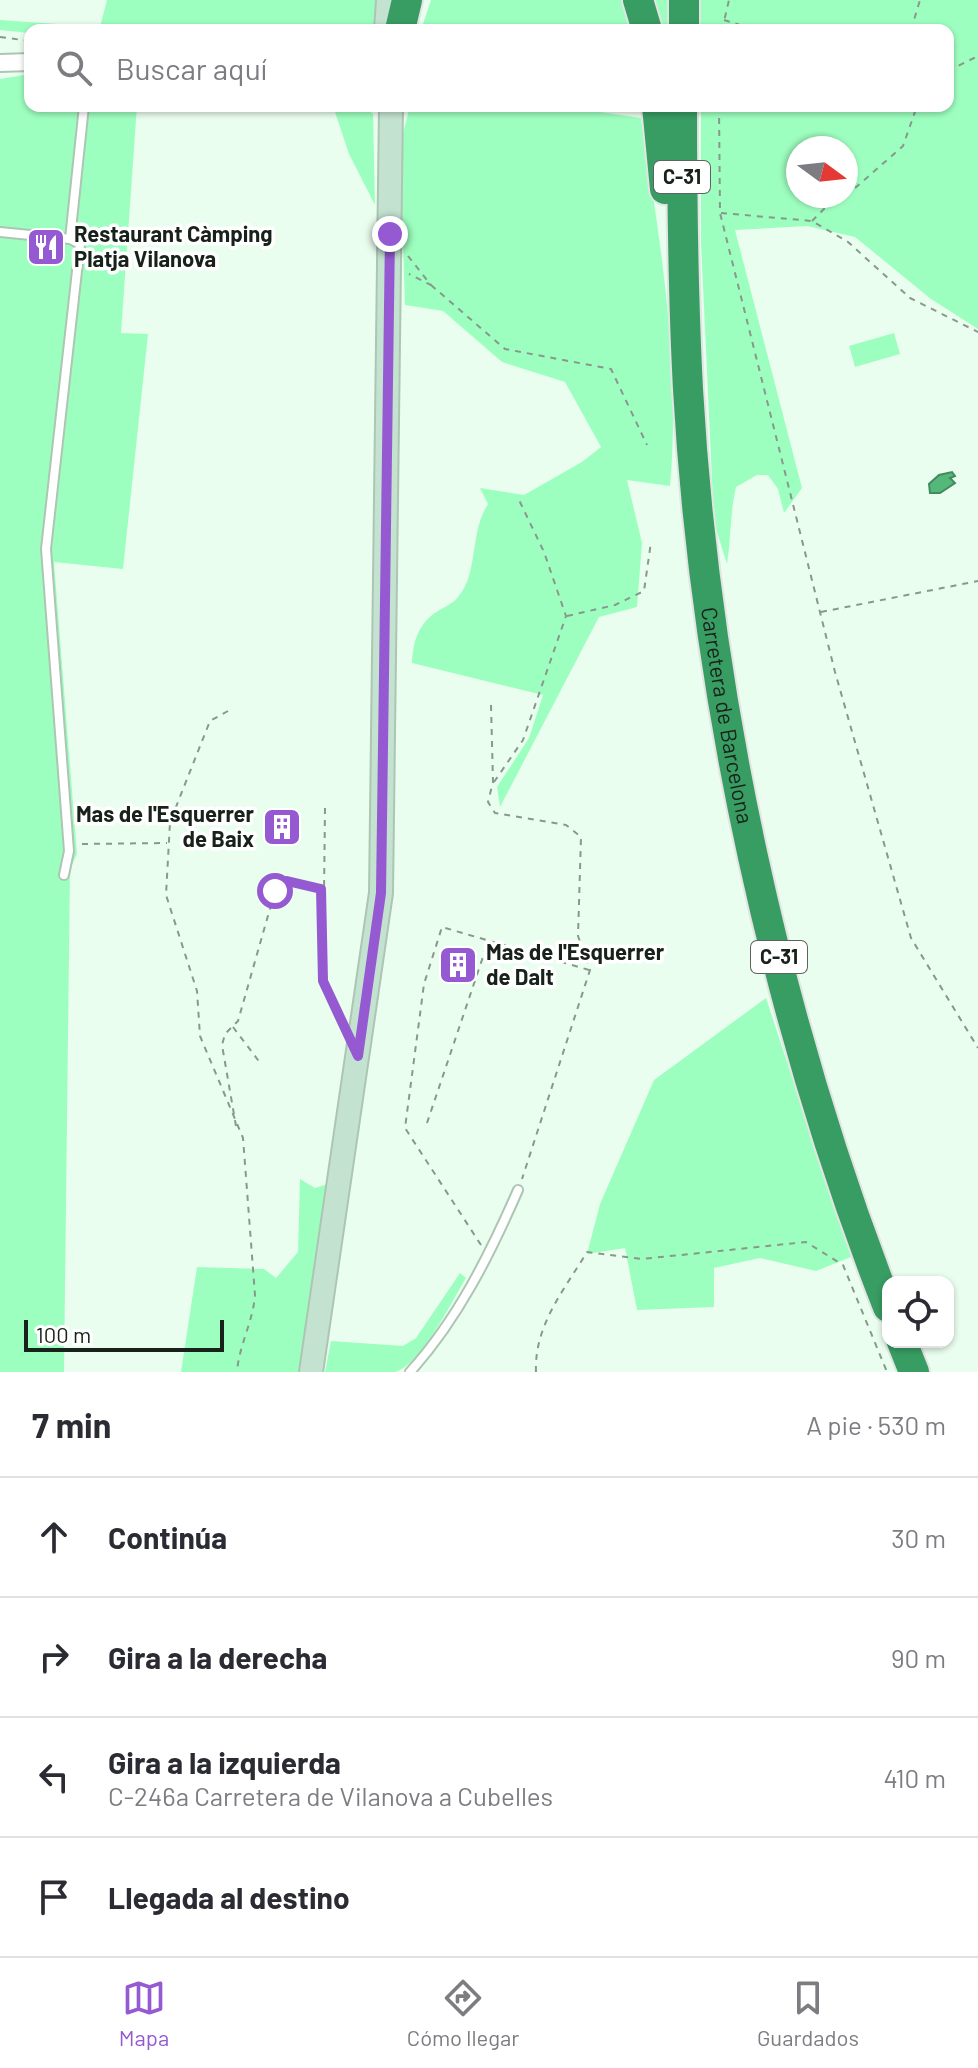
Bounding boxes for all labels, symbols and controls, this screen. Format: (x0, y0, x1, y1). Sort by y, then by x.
search box (24, 24, 954, 112)
icon: search (52, 46, 96, 90)
text: Buscar aquí (116, 50, 267, 86)
north arrow (786, 136, 858, 208)
road number: C-31 (654, 161, 710, 193)
route end (372, 216, 408, 252)
place label: Restaurant Càmping Platja Vilanova (74, 220, 273, 271)
restaurant icon: Restaurant Càmping Platja Vilanova (25, 226, 67, 268)
street label: Carretera de Barcelona (697, 605, 760, 826)
place label: Mas de l'Esquerrer de Baix (76, 800, 255, 851)
building icon: Mas de l'Esquerrer de Baix (261, 806, 303, 848)
route start (257, 873, 293, 909)
place label: Mas de l'Esquerrer de Dalt (486, 938, 665, 989)
road number: C-31 (751, 941, 807, 973)
building icon: Mas de l'Esquerrer de Dalt (437, 944, 479, 986)
map controls (882, 1276, 954, 1348)
button: locate (882, 1276, 954, 1348)
scale bar (24, 1316, 224, 1352)
text: 100 m (36, 1321, 91, 1347)
text: 7 min (32, 1404, 111, 1445)
text: A pie · 530 m (806, 1409, 946, 1440)
icon: ahead (32, 1515, 76, 1559)
text: Continúa (108, 1519, 227, 1555)
text: 30 m (891, 1522, 946, 1553)
icon: right (32, 1635, 76, 1679)
text: Gira a la derecha (108, 1639, 327, 1675)
text: 90 m (891, 1642, 946, 1673)
text: Gira a la izquierda (108, 1744, 341, 1780)
icon: left (32, 1755, 76, 1799)
text: 410 m (884, 1762, 946, 1793)
text: C-246a Carretera de Vilanova a Cubelles (108, 1780, 553, 1811)
icon: arrive (32, 1875, 76, 1919)
text: Llegada al destino (108, 1879, 350, 1915)
tab: Mapa (119, 1976, 169, 2050)
tab: Cómo llegar (407, 1976, 519, 2050)
tab: Guardados (757, 1976, 859, 2050)

